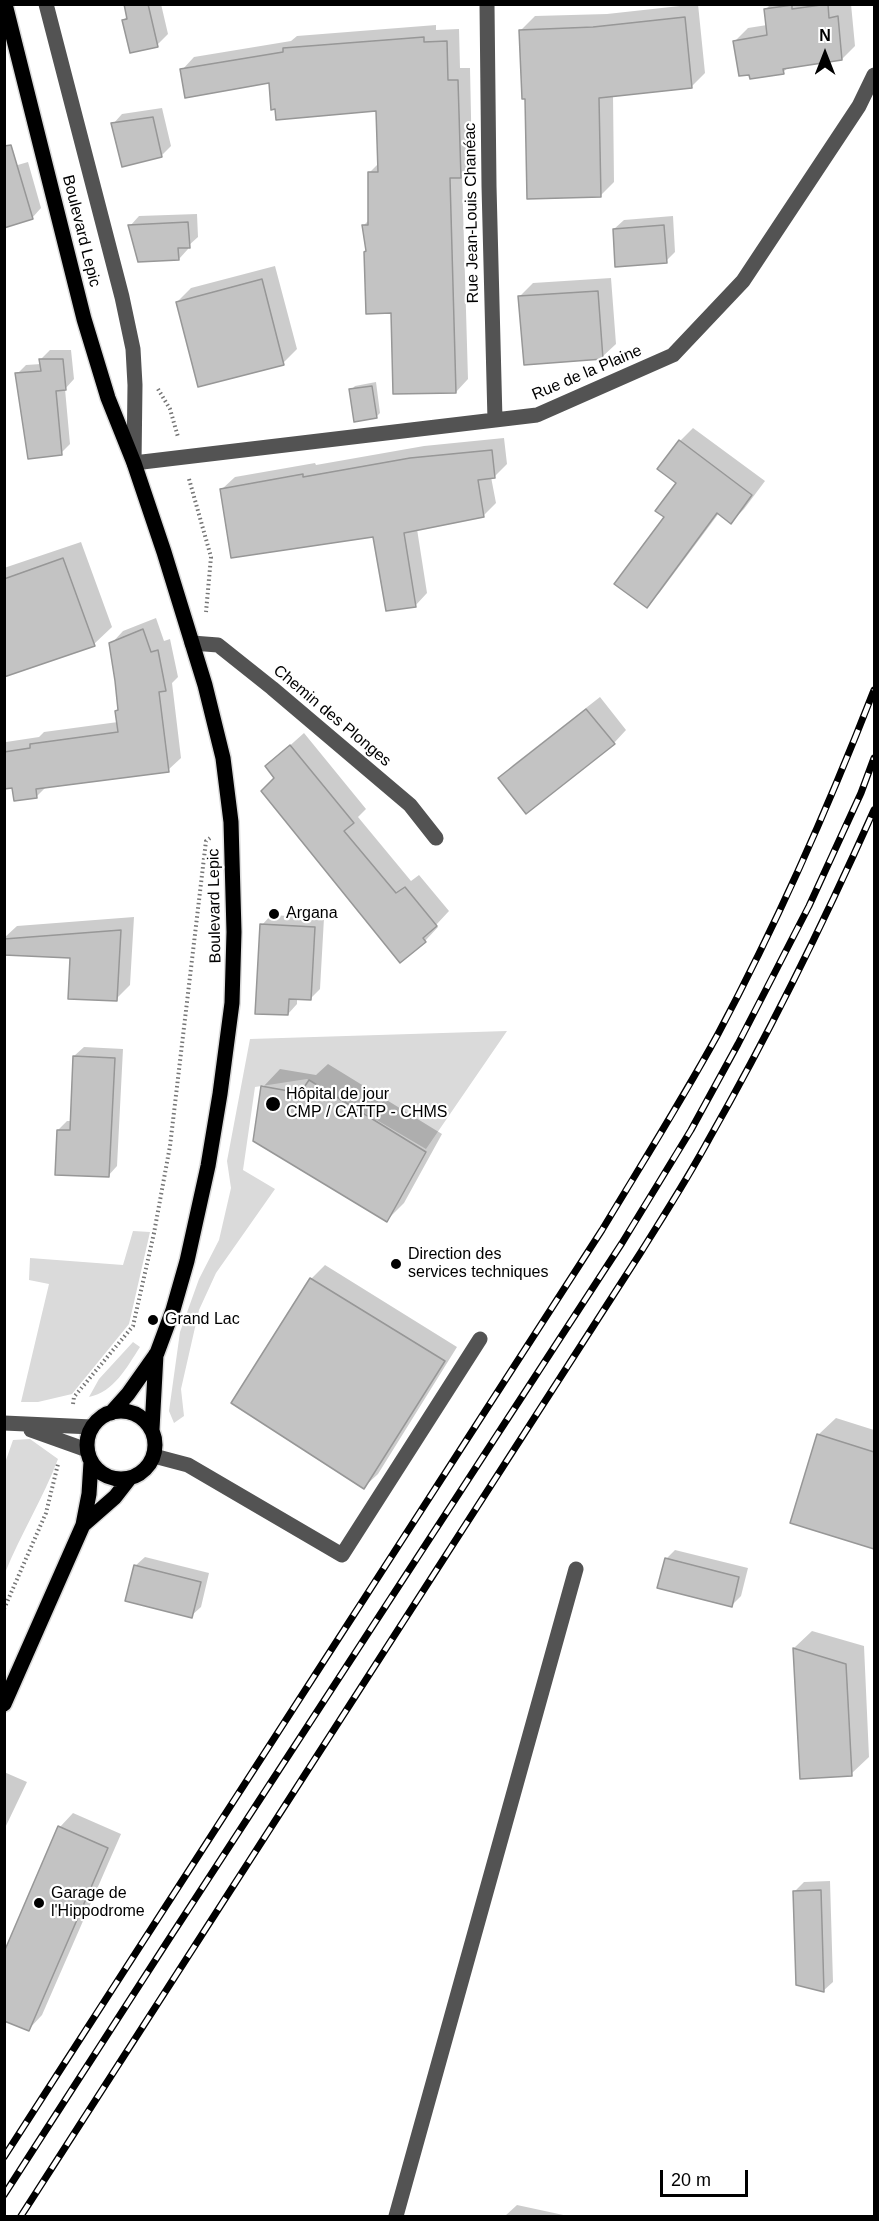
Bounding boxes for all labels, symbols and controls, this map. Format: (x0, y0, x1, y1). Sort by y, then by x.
north arrow (795, 24, 855, 84)
text: N (819, 27, 831, 44)
street label: Rue Jean-Louis Chanéac (461, 123, 483, 303)
street label: Boulevard Lepic (58, 173, 104, 289)
street label: Rue de la Plaine (529, 341, 645, 405)
street label: Chemin des Plonges (269, 661, 395, 771)
street label: Boulevard Lepic (204, 848, 226, 964)
place label: Argana (286, 904, 338, 924)
marker: Argana (267, 907, 281, 921)
place label: Hôpital de jour CMP / CATTP - CHMS (286, 1085, 447, 1123)
marker: Hôpital de jour CMP / CATTP - CHMS (264, 1095, 282, 1113)
place label: Direction des services techniques (408, 1245, 549, 1283)
marker: Direction des services techniques (389, 1257, 403, 1271)
place label: Grand Lac (165, 1310, 240, 1330)
marker: Grand Lac (146, 1313, 160, 1327)
place label: Garage de l'Hippodrome (51, 1884, 145, 1922)
marker: Garage de l'Hippodrome (32, 1896, 46, 1910)
scale bar (663, 2158, 752, 2196)
text: 20 m (671, 2170, 711, 2190)

